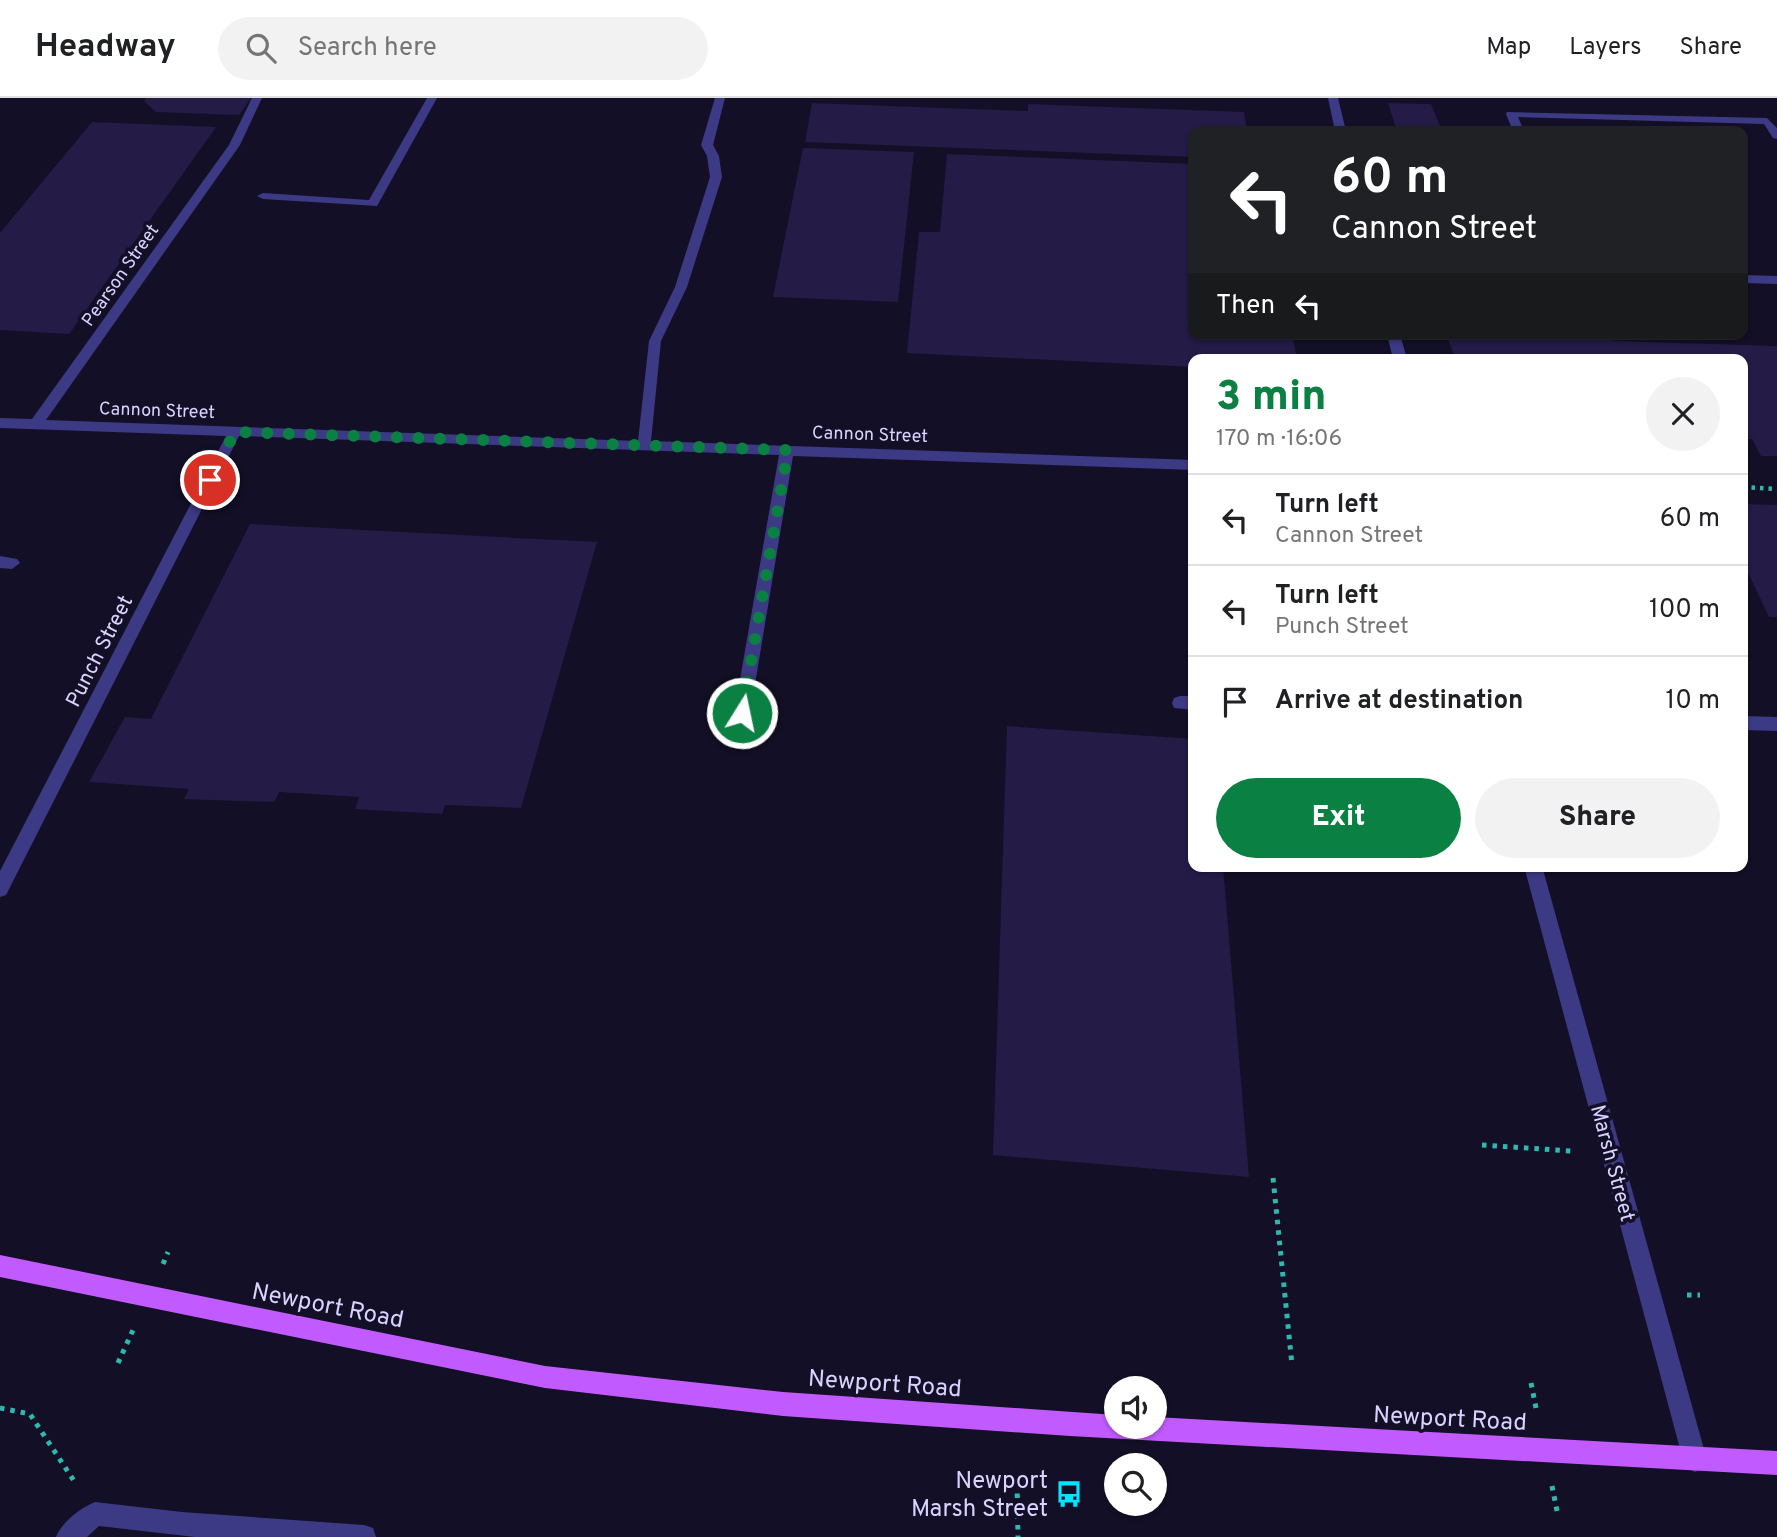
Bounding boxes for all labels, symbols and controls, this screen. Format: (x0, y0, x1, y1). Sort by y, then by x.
search box (218, 17, 708, 80)
text: Headway (35, 27, 176, 69)
icon: search (242, 29, 280, 67)
text: Search here (298, 32, 437, 65)
text: Map (1486, 33, 1531, 63)
text: Layers (1569, 33, 1641, 63)
text: Share (1679, 33, 1742, 63)
text: 60 m (1331, 149, 1449, 211)
icon: left (1216, 154, 1307, 245)
text: Cannon Street (1331, 210, 1537, 250)
street label: Pearson Street (77, 220, 165, 331)
icon: left (1289, 287, 1327, 325)
text: Then (1216, 290, 1275, 323)
text: 3 min (1216, 372, 1327, 425)
button: close (1646, 377, 1720, 451)
street label: Cannon Street (99, 398, 215, 425)
street label: Cannon Street (812, 422, 928, 449)
text: 170 m · 16:06 (1216, 425, 1342, 454)
pin (180, 450, 240, 510)
icon: arrive (191, 461, 229, 499)
text: Turn left (1275, 489, 1379, 522)
icon: left (1216, 501, 1254, 539)
text: 60 m (1660, 503, 1720, 536)
text: Cannon Street (1275, 522, 1423, 551)
text: Turn left (1275, 580, 1379, 613)
street label: Punch Street (61, 591, 140, 712)
icon: left (1216, 592, 1254, 630)
text: 100 m (1649, 594, 1720, 627)
text: Punch Street (1275, 613, 1409, 642)
position arrow (705, 676, 779, 750)
icon: arrive (1216, 683, 1254, 721)
text: Arrive at destination (1275, 685, 1523, 718)
text: 10 m (1665, 685, 1720, 718)
button: Exit (1216, 778, 1461, 858)
button: Share (1475, 778, 1720, 858)
street label: Marsh Street (1583, 1102, 1640, 1225)
street label: Newport Road (249, 1278, 406, 1336)
street label: Newport Road (807, 1365, 963, 1405)
map controls (1104, 1376, 1167, 1516)
button: sound (1104, 1376, 1167, 1439)
street label: Newport Road (1372, 1401, 1528, 1439)
button: search (1104, 1453, 1167, 1516)
place label: Newport Marsh Street (911, 1467, 1048, 1525)
bus stop icon: Newport Marsh Street (1054, 1479, 1084, 1509)

